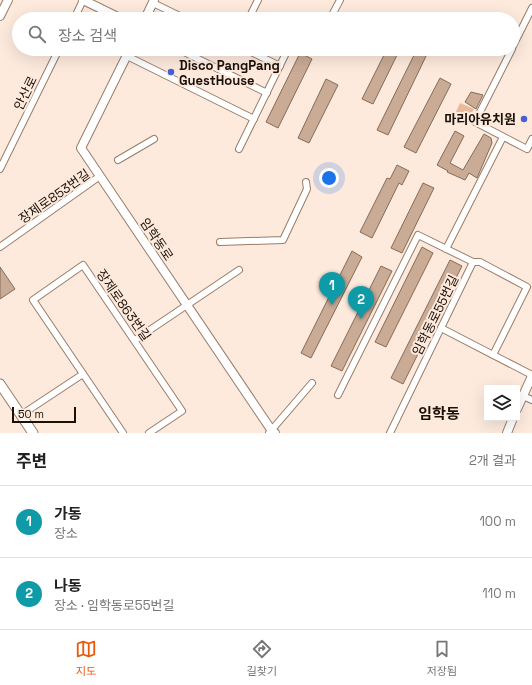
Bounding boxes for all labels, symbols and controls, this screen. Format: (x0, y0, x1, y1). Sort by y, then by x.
search box (12, 12, 520, 56)
icon: search (26, 23, 48, 45)
text: 장소 검색 (58, 26, 117, 45)
place label: Disco PangPang GuestHouse (179, 57, 280, 89)
marker: Disco PangPang GuestHouse (166, 67, 176, 77)
street label: 안산로 (10, 73, 41, 113)
place label: 마리아유치원 (444, 111, 516, 128)
marker: 마리아유치원 (519, 114, 529, 124)
street label: 장제로853번길 (15, 165, 93, 227)
your location (319, 168, 339, 188)
street label: 임학동로 (136, 215, 177, 264)
street label: 장제로863번길 (93, 266, 155, 344)
pin: 1 (319, 272, 345, 305)
street label: 임학동로55번길 (409, 272, 462, 358)
pin: 2 (348, 286, 374, 319)
map controls (484, 385, 520, 421)
button: layers (484, 385, 520, 421)
district label: 임학동 (418, 404, 460, 423)
scale bar (12, 405, 76, 424)
text: 50 m (18, 407, 44, 421)
text: 주변 (16, 450, 47, 472)
text: 2개 결과 (469, 452, 516, 469)
text: 가동 (54, 504, 82, 523)
text: 1 (26, 513, 32, 530)
text: 100 m (479, 513, 516, 530)
text: 장소 (54, 525, 78, 542)
text: 나동 (54, 576, 82, 595)
text: 2 (25, 585, 33, 602)
text: 110 m (482, 585, 516, 602)
text: 장소 · 임학동로55번길 (54, 597, 174, 614)
tab: 지도 (75, 638, 97, 678)
tab: 길찾기 (247, 638, 277, 678)
tab: 저장됨 (427, 638, 457, 678)

